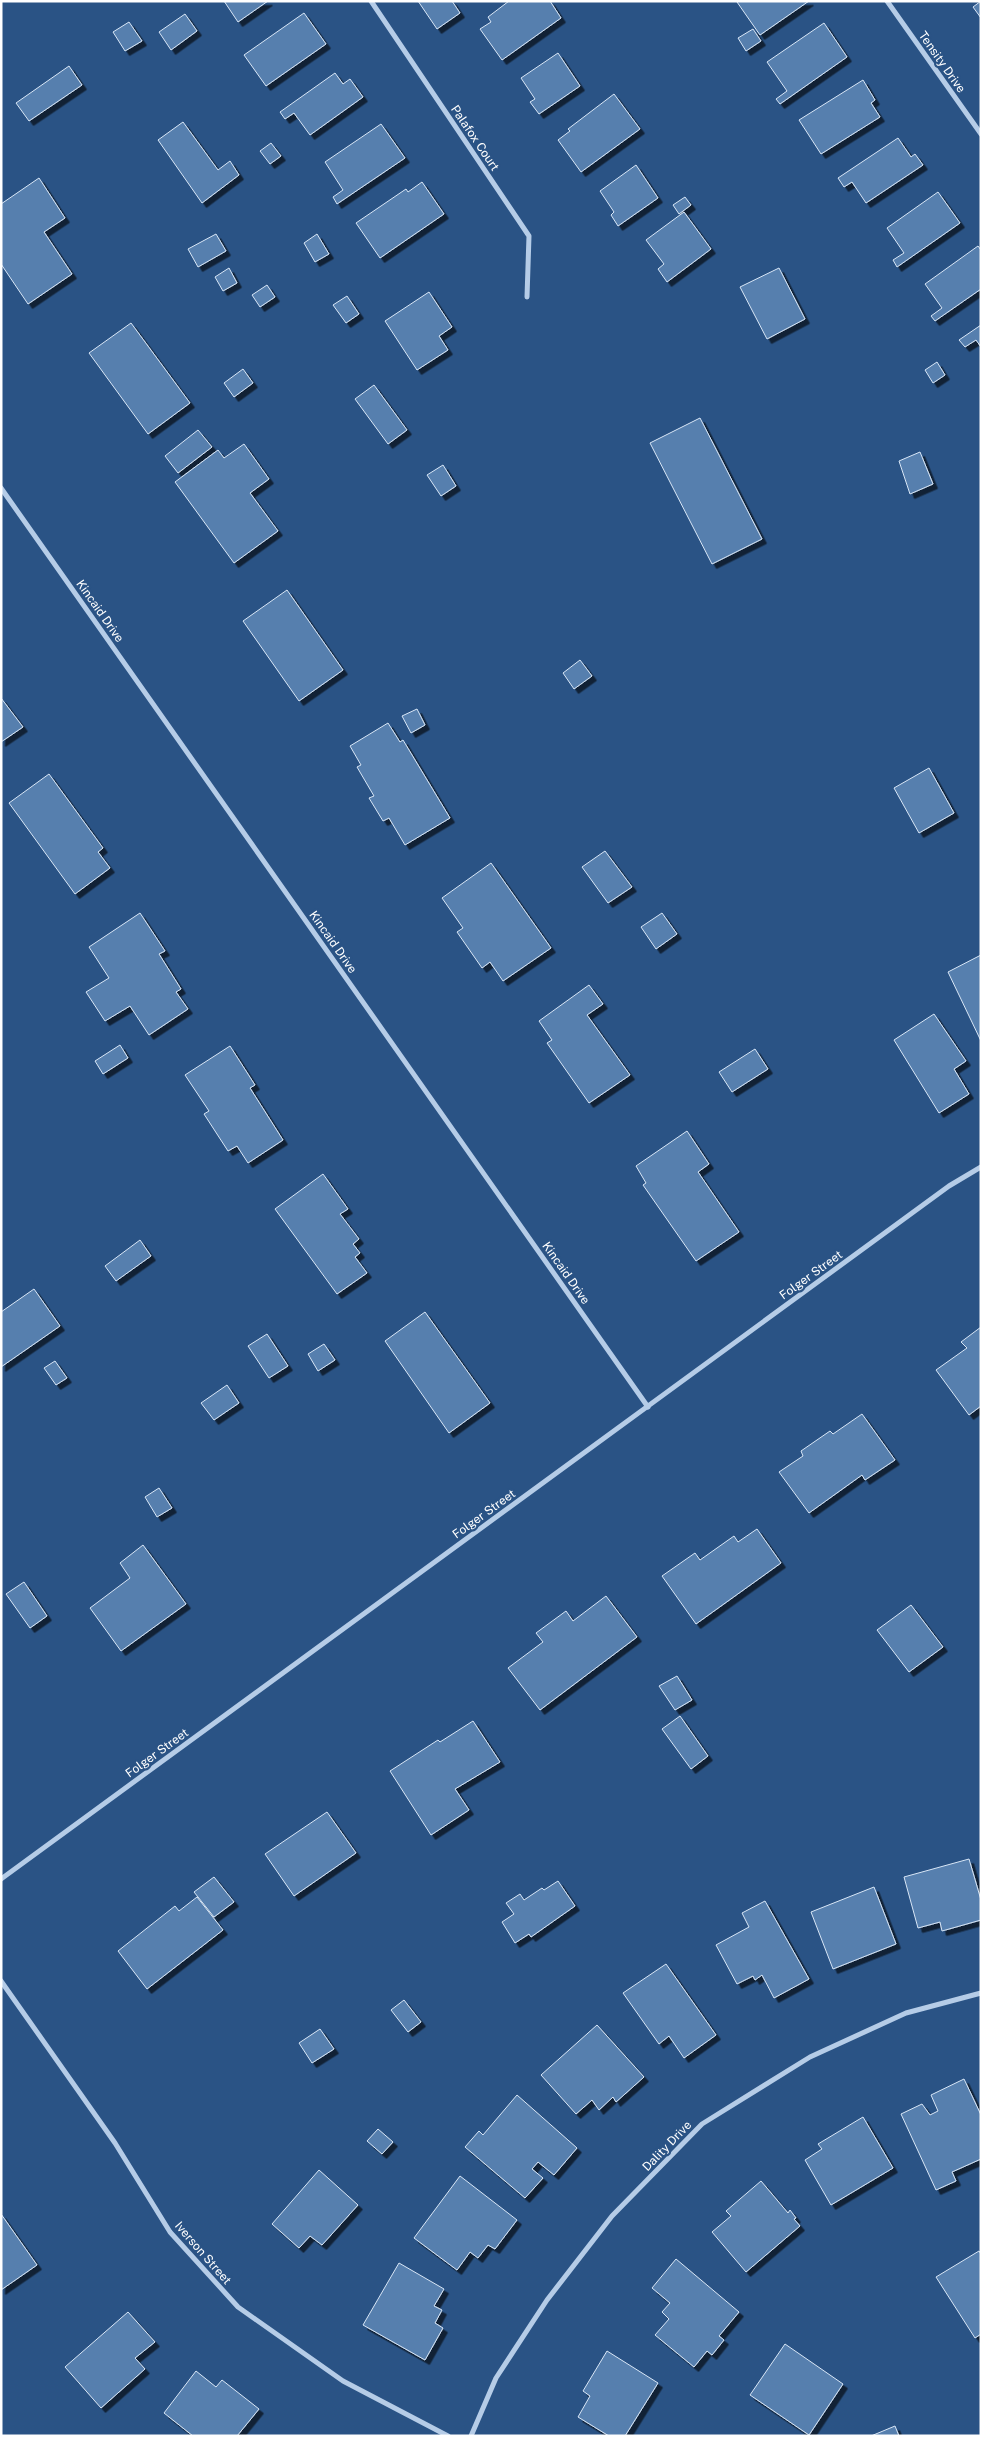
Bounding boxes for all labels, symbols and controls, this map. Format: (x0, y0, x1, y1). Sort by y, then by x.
street label: Tensity Drive (916, 29, 968, 96)
street label: Palafox Court (448, 103, 502, 174)
street label: Kincaid Drive (73, 577, 127, 645)
street label: Kincaid Drive (306, 908, 360, 976)
street label: Kincaid Drive (539, 1239, 593, 1307)
street label: Folger Street (777, 1247, 845, 1302)
street label: Folger Street (450, 1486, 518, 1541)
street label: Folger Street (123, 1725, 191, 1780)
street label: Dality Drive (640, 2118, 694, 2174)
street label: Iverson Street (172, 2219, 234, 2287)

